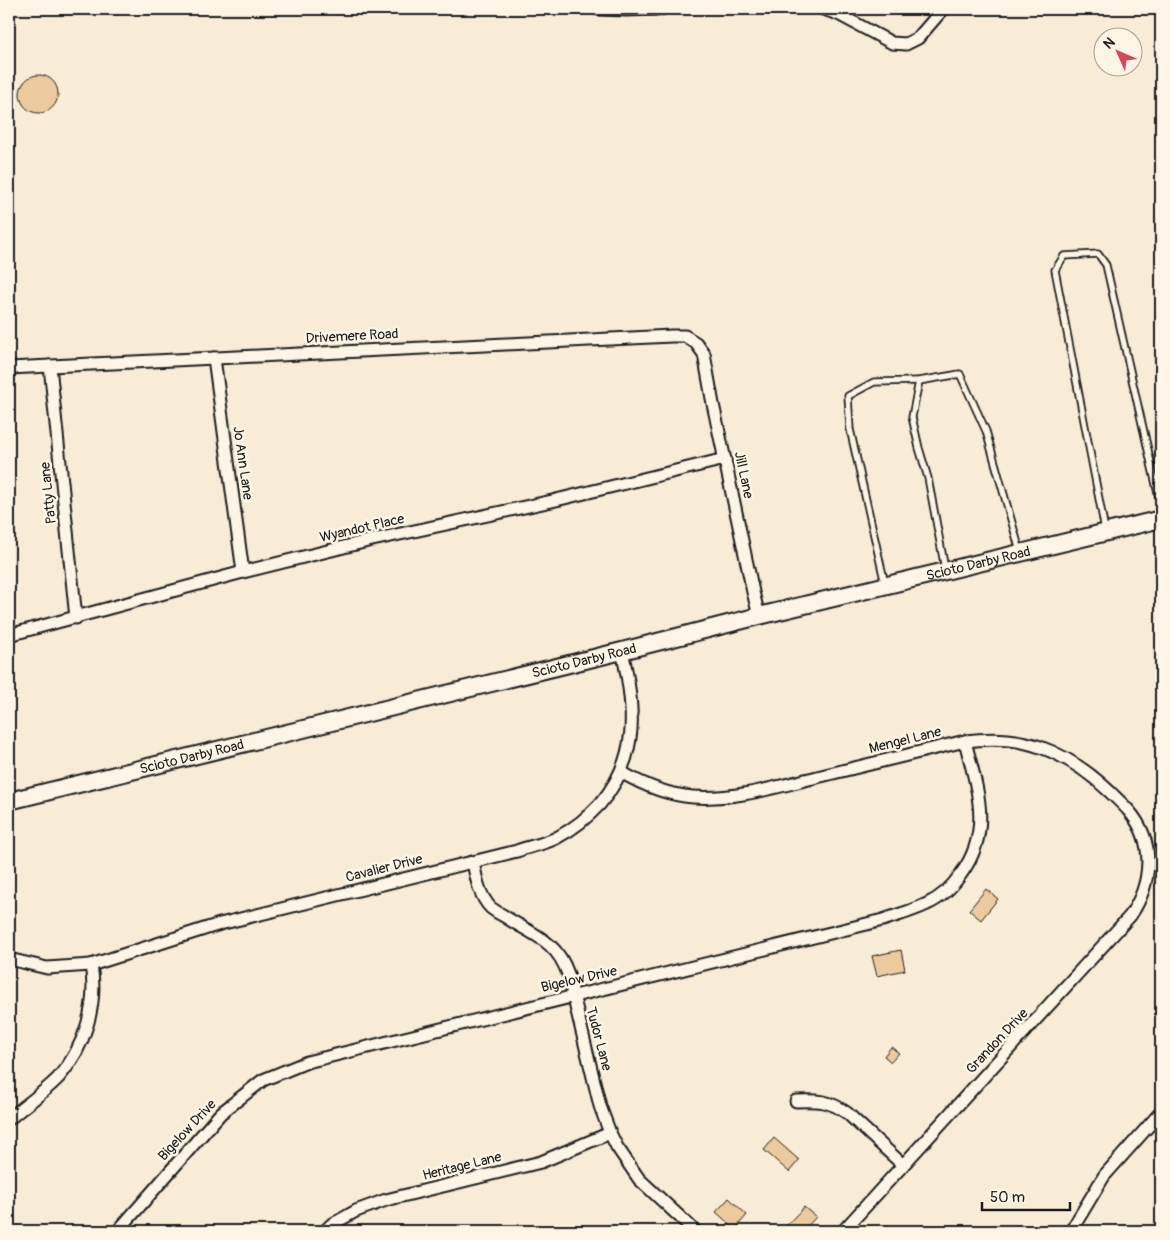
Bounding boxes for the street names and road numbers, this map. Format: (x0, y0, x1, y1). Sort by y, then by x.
street label: Drivemere Road (305, 325, 399, 347)
street label: Jo Ann Lane (229, 425, 257, 501)
street label: Jill Lane (731, 450, 757, 500)
street label: Patty Lane (36, 461, 60, 525)
street label: Wyandot Place (318, 510, 406, 546)
street label: Scioto Darby Road (924, 542, 1032, 584)
street label: Scioto Darby Road (530, 639, 638, 681)
street label: Mengel Lane (867, 723, 943, 757)
street label: Scioto Darby Road (138, 735, 246, 777)
street label: Cavalier Drive (344, 850, 424, 886)
street label: Bigelow Drive (539, 962, 619, 996)
street label: Tudor Lane (582, 1005, 616, 1073)
street label: Grandon Drive (962, 1005, 1032, 1077)
street label: Bigelow Drive (154, 1096, 220, 1164)
street label: Heritage Lane (421, 1148, 503, 1184)

